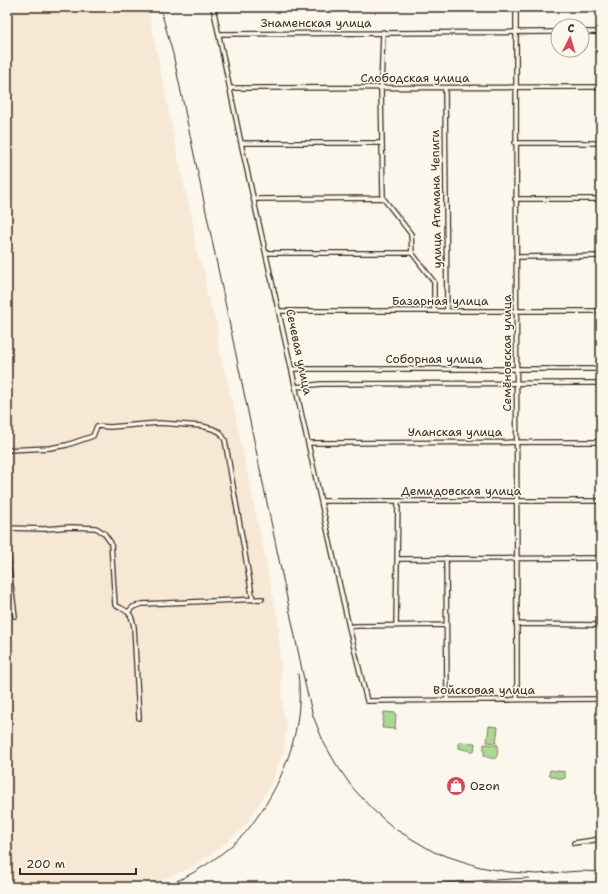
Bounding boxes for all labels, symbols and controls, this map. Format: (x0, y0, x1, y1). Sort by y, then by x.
street label: Знаменская улица (260, 15, 372, 31)
north arrow (550, 18, 590, 58)
text: С (567, 21, 575, 36)
street label: Слободская улица (361, 70, 470, 86)
street label: улица Атамана Чепиги (427, 130, 445, 268)
street label: Базарная улица (392, 293, 489, 309)
street label: Семёновская улица (499, 294, 515, 412)
street label: Сечевая улица (282, 308, 316, 397)
street label: Соборная улица (386, 351, 483, 367)
street label: Уланская улица (408, 424, 503, 440)
street label: Демидовская улица (401, 483, 522, 499)
street label: Войсковая улица (433, 682, 535, 698)
shop icon: Ozon (445, 775, 467, 797)
place label: Ozon (470, 778, 500, 794)
scale bar (20, 850, 136, 876)
text: 200 m (26, 856, 65, 872)

